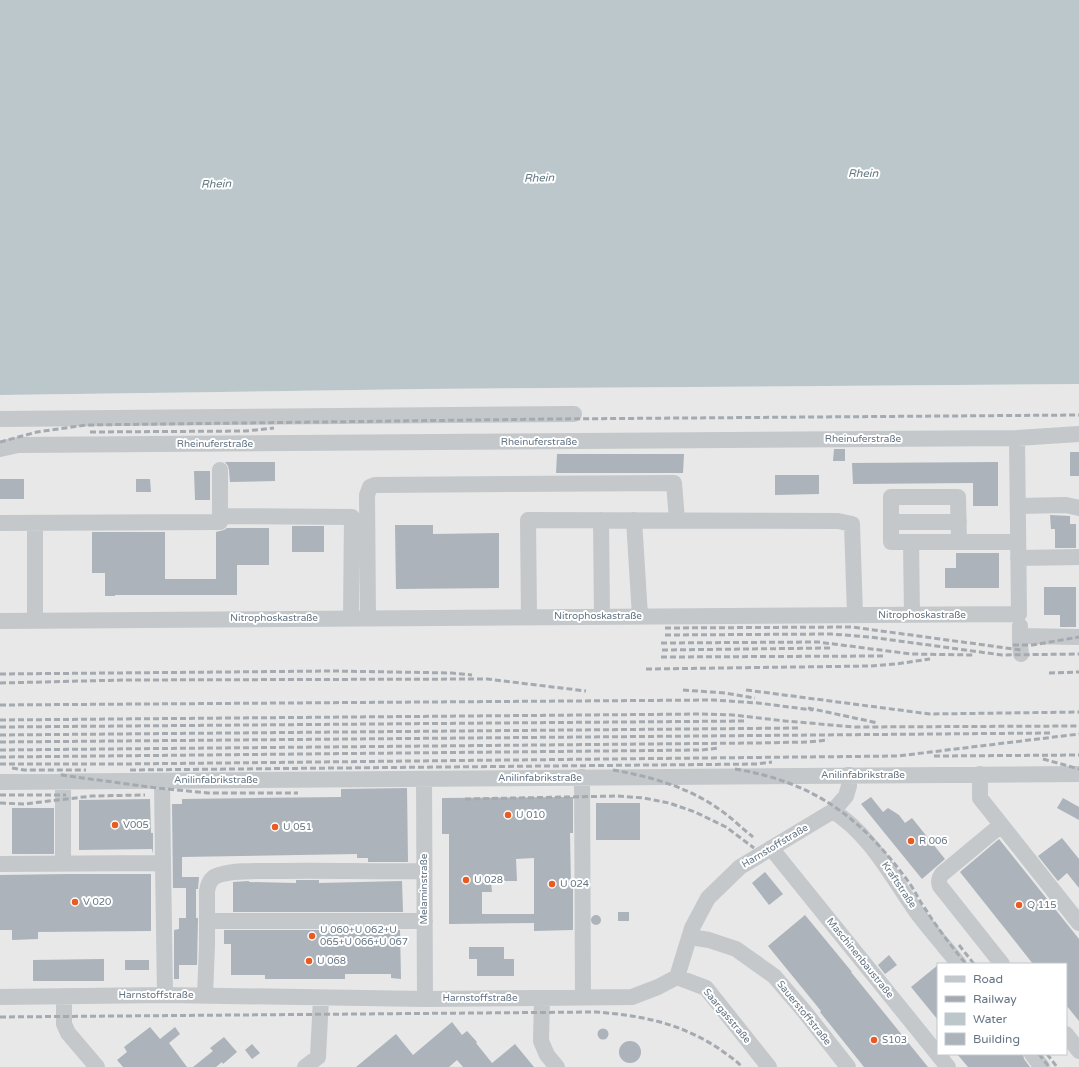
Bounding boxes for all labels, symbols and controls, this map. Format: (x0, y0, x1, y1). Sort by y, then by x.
water label: Rhein (848, 167, 878, 180)
water label: Rhein (524, 171, 555, 185)
water label: Rhein (201, 177, 232, 191)
street label: Rheinuferstraße (825, 433, 901, 445)
street label: Rheinuferstraße (501, 436, 577, 448)
street label: Rheinuferstraße (177, 438, 253, 450)
street label: Nitrophoskastraße (878, 609, 966, 621)
street label: Nitrophoskastraße (554, 610, 642, 622)
street label: Nitrophoskastraße (230, 612, 318, 624)
street label: Anilinfabrikstraße (821, 769, 905, 781)
street label: Anilinfabrikstraße (498, 772, 582, 784)
street label: Anilinfabrikstraße (174, 774, 258, 786)
place label: U 010 (516, 809, 545, 821)
marker: U 010 (503, 810, 513, 820)
place label: V005 (123, 819, 149, 831)
marker: V005 (110, 820, 120, 830)
place label: U 051 (283, 821, 312, 833)
street label: Harnstoffstraße (740, 821, 811, 870)
marker: U 051 (270, 822, 280, 832)
place label: R 006 (919, 835, 948, 847)
marker: R 006 (906, 836, 916, 846)
street label: Melaminstraße (418, 853, 430, 924)
street label: Kraftstraße (879, 860, 919, 911)
place label: U 028 (474, 874, 503, 886)
marker: U 028 (461, 875, 471, 885)
place label: U 024 (560, 878, 589, 890)
marker: U 024 (547, 879, 557, 889)
place label: V 020 (83, 896, 111, 908)
marker: V 020 (70, 897, 80, 907)
place label: Q 115 (1027, 899, 1057, 911)
marker: Q 115 (1014, 900, 1024, 910)
street label: Maschinenbaustraße (824, 916, 896, 1001)
place label: U 060+U 062+U 065+U 066+U 067 (320, 924, 408, 948)
marker: U 060+U 062+U 065+U 066+U 067 (307, 931, 317, 941)
place label: U 068 (317, 955, 346, 967)
marker: U 068 (304, 956, 314, 966)
legend (937, 963, 1067, 1055)
text: Road (973, 972, 1003, 986)
street label: Sauerstoffstraße (774, 978, 834, 1048)
street label: Saargasstraße (701, 986, 754, 1046)
street label: Harnstoffstraße (118, 989, 194, 1001)
street label: Harnstoffstraße (442, 992, 518, 1004)
text: Railway (973, 992, 1017, 1006)
text: Water (973, 1012, 1008, 1026)
text: Building (973, 1032, 1020, 1046)
place label: S103 (882, 1034, 907, 1046)
marker: S103 (869, 1035, 879, 1045)

